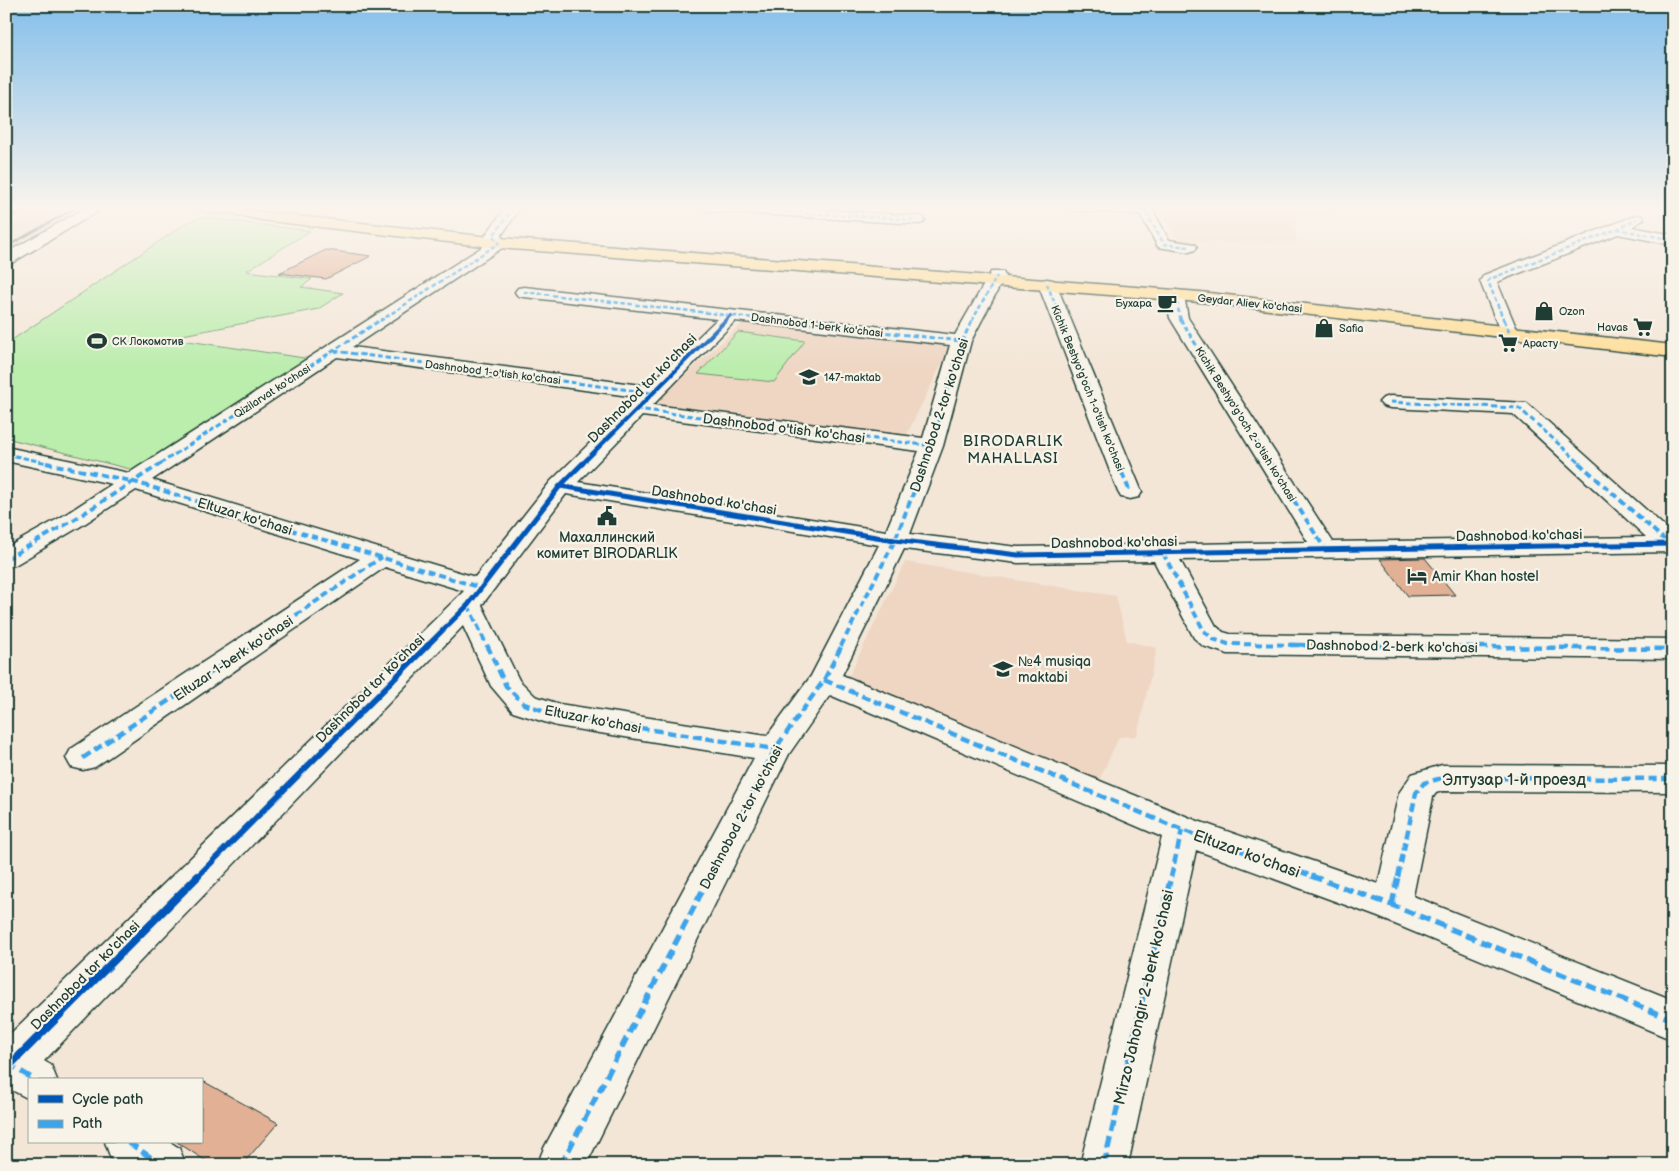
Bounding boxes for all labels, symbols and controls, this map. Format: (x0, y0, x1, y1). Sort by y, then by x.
cafe icon: Бухара (1156, 292, 1178, 314)
street label: Geydar Aliev ko'chasi (1197, 292, 1303, 315)
place label: Бухара (1115, 297, 1152, 310)
shop icon: Ozon (1533, 300, 1555, 322)
street label: Kichik Beshyo'g'och 1-o'tish ko'chasi (1048, 303, 1127, 473)
place label: Ozon (1559, 305, 1585, 318)
street label: Dashnobod 1-berk ko'chasi (750, 311, 884, 340)
supermarket icon: Havas (1632, 316, 1654, 338)
shop icon: Safia (1313, 317, 1335, 339)
place label: Havas (1597, 321, 1629, 334)
place label: Safia (1339, 322, 1363, 335)
sports icon: СК Локомотив (86, 330, 108, 352)
street label: Dashnobod tor ko'chasi (584, 330, 700, 446)
supermarket icon: Арасту (1497, 332, 1519, 354)
place label: СК Локомотив (112, 335, 184, 348)
street label: Dashnobod 2-tor ko'chasi (907, 336, 972, 494)
place label: Арасту (1522, 337, 1558, 350)
street label: Kichik Beshyo'g'och 2-o'tish ko'chasi (1192, 344, 1299, 504)
street label: Dashnobod 1-o'tish ko'chasi (424, 358, 562, 387)
street label: Qizilarvat ko'chasi (231, 362, 313, 421)
school or university icon: 147-maktab (798, 366, 820, 388)
place label: 147-maktab (824, 371, 881, 384)
street label: Dashnobod o'tish ko'chasi (702, 410, 866, 447)
district label: BIRODARLIK MAHALLASI (963, 432, 1063, 468)
street label: Dashnobod ko'chasi (650, 482, 778, 519)
street label: Eltuzar ko'chasi (195, 494, 294, 539)
public building icon: Махаллинский комитет BIRODARLIK (596, 505, 618, 527)
street label: Dashnobod ko'chasi (1456, 526, 1582, 545)
place label: Махаллинский комитет BIRODARLIK (537, 529, 678, 562)
street label: Dashnobod ko'chasi (1051, 533, 1177, 552)
hotel icon: Amir Khan hostel (1406, 565, 1428, 587)
place label: Amir Khan hostel (1432, 568, 1539, 585)
street label: Eltuzar 1-berk ko'chasi (170, 612, 296, 705)
street label: Dashnobod tor ko'chasi (312, 630, 428, 746)
street label: Dashnobod 2-berk ko'chasi (1306, 637, 1478, 656)
place label: №4 musiqa maktabi (1018, 653, 1091, 686)
school or university icon: №4 musiqa maktabi (992, 658, 1014, 680)
street label: Eltuzar ko'chasi (543, 702, 643, 737)
street label: Dashnobod 2-tor ko'chasi (696, 742, 787, 892)
street label: Элтузар 1-й проезд (1442, 771, 1586, 790)
street label: Eltuzar ko'chasi (1190, 826, 1303, 883)
street label: Mirzo Jahongir 2-berk ko'chasi (1110, 888, 1178, 1107)
street label: Dashnobod tor ko'chasi (27, 917, 143, 1033)
legend (28, 1078, 202, 1144)
text: Cycle path (72, 1090, 143, 1109)
text: Path (72, 1114, 102, 1133)

